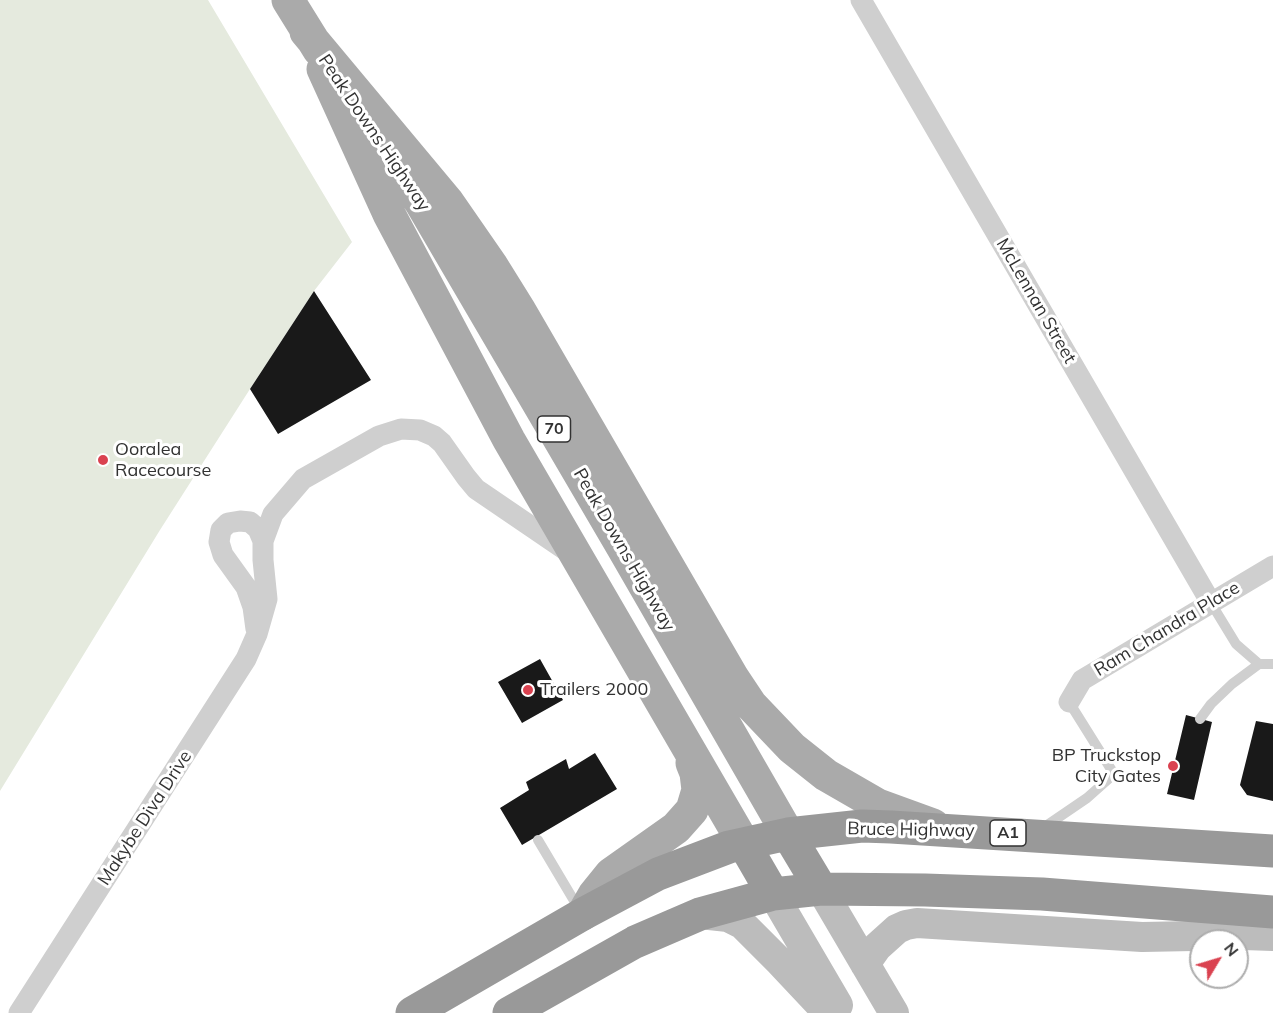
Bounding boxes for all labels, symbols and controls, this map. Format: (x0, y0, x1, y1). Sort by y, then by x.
street label: Peak Downs Highway (313, 51, 435, 215)
street label: McLennan Street (991, 235, 1081, 367)
road number: 70 (538, 416, 570, 442)
place label: Ooralea Racecourse (115, 439, 211, 482)
marker: Ooralea Racecourse (96, 453, 110, 467)
street label: Peak Downs Highway (569, 465, 679, 635)
street label: Ram Chandra Place (1090, 577, 1244, 681)
place label: Trailers 2000 (540, 679, 648, 701)
marker: Trailers 2000 (521, 683, 535, 697)
place label: BP Truckstop City Gates (1052, 745, 1161, 788)
street label: Makybe Diva Drive (93, 747, 197, 889)
marker: BP Truckstop City Gates (1166, 759, 1180, 773)
street label: Bruce Highway (847, 818, 975, 842)
road number: A1 (990, 820, 1026, 846)
north arrow (1189, 929, 1249, 989)
text: N (1220, 938, 1243, 960)

